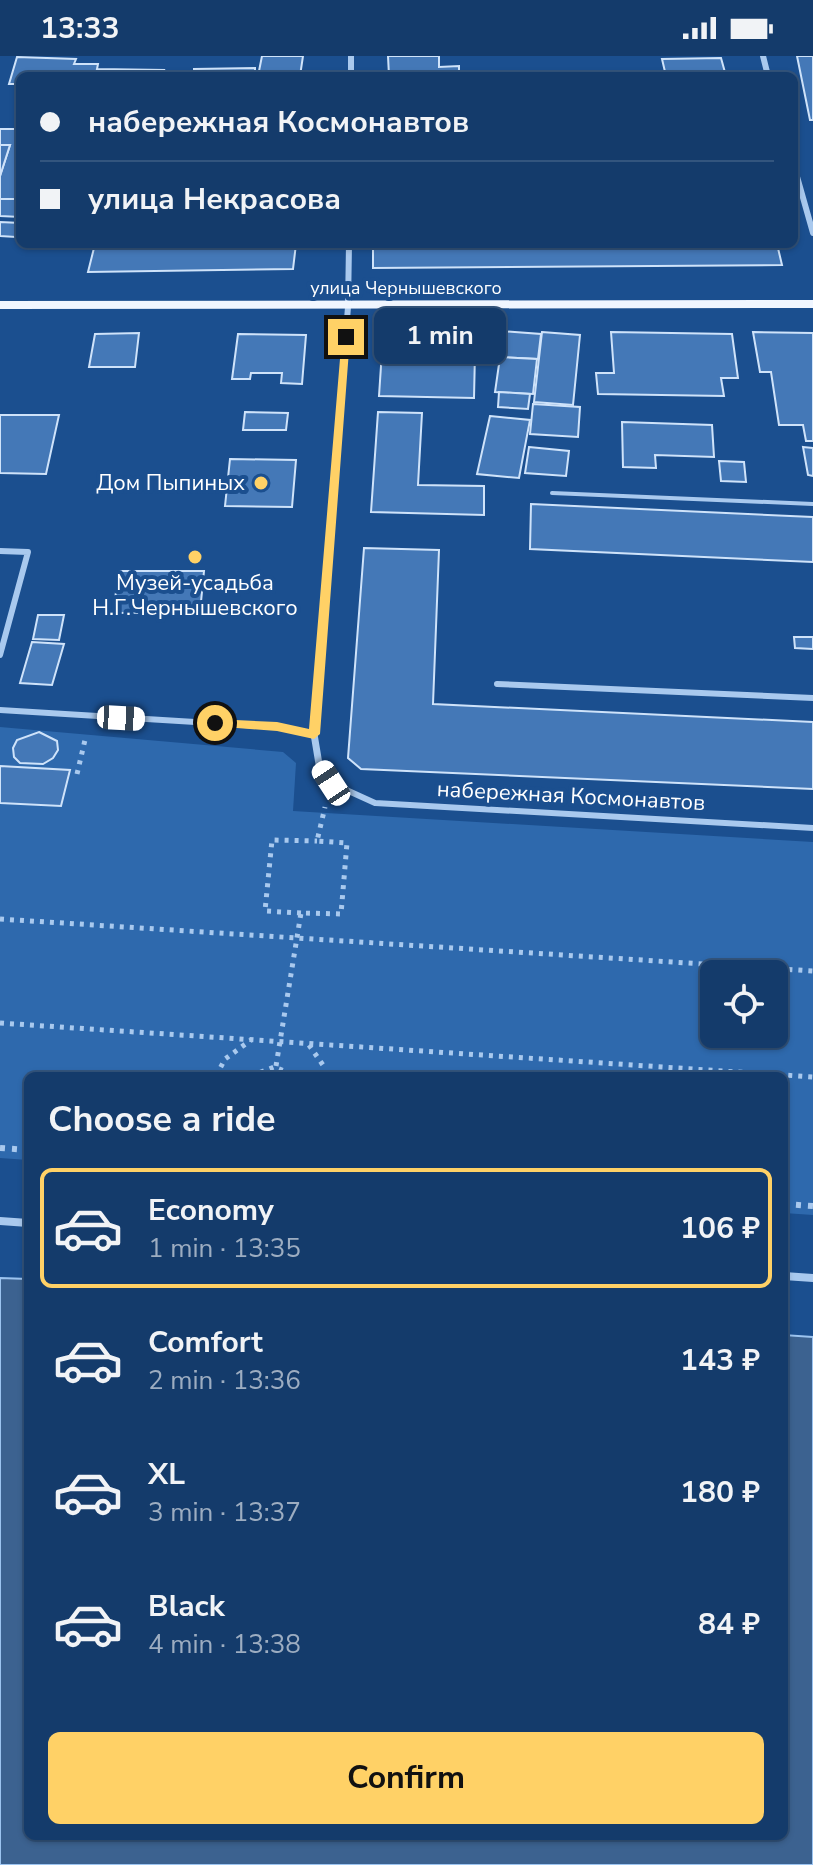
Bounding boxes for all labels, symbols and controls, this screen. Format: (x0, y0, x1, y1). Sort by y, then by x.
text: 13:33 (40, 8, 119, 49)
text: набережная Космонавтов (88, 102, 469, 143)
text: улица Некрасова (88, 179, 341, 220)
street label: улица Чернышевского (310, 276, 502, 300)
callout: 1 min (374, 309, 506, 365)
text: 1 min (406, 318, 474, 353)
route end (328, 319, 364, 355)
place label: Дом Пыпиных (96, 468, 245, 498)
marker: Дом Пыпиных (252, 474, 270, 492)
marker: Музей-усадьба Н.Г.Чернышевского (186, 548, 204, 566)
place label: Музей-усадьба Н.Г.Чернышевского (92, 568, 298, 623)
car (96, 705, 146, 731)
route start (197, 705, 233, 741)
car (308, 756, 354, 810)
street label: набережная Космонавтов (436, 774, 706, 818)
map controls (700, 960, 788, 1048)
button: locate (700, 960, 788, 1048)
text: Choose a ride (48, 1095, 276, 1144)
text: Economy (148, 1190, 274, 1231)
icon: car (52, 1192, 124, 1264)
text: 106 ₽ (680, 1208, 760, 1249)
text: 1 min · 13:35 (148, 1231, 301, 1266)
text: Comfort (148, 1322, 263, 1363)
icon: car (52, 1324, 124, 1396)
text: 143 ₽ (680, 1340, 760, 1381)
text: 2 min · 13:36 (148, 1363, 301, 1398)
text: XL (148, 1454, 185, 1495)
icon: car (52, 1456, 124, 1528)
text: 180 ₽ (680, 1472, 760, 1513)
text: 3 min · 13:37 (148, 1495, 301, 1530)
text: Black (148, 1586, 225, 1627)
icon: car (52, 1588, 124, 1660)
text: 84 ₽ (698, 1604, 760, 1645)
text: 4 min · 13:38 (148, 1627, 301, 1662)
button: Confirm (48, 1732, 764, 1824)

